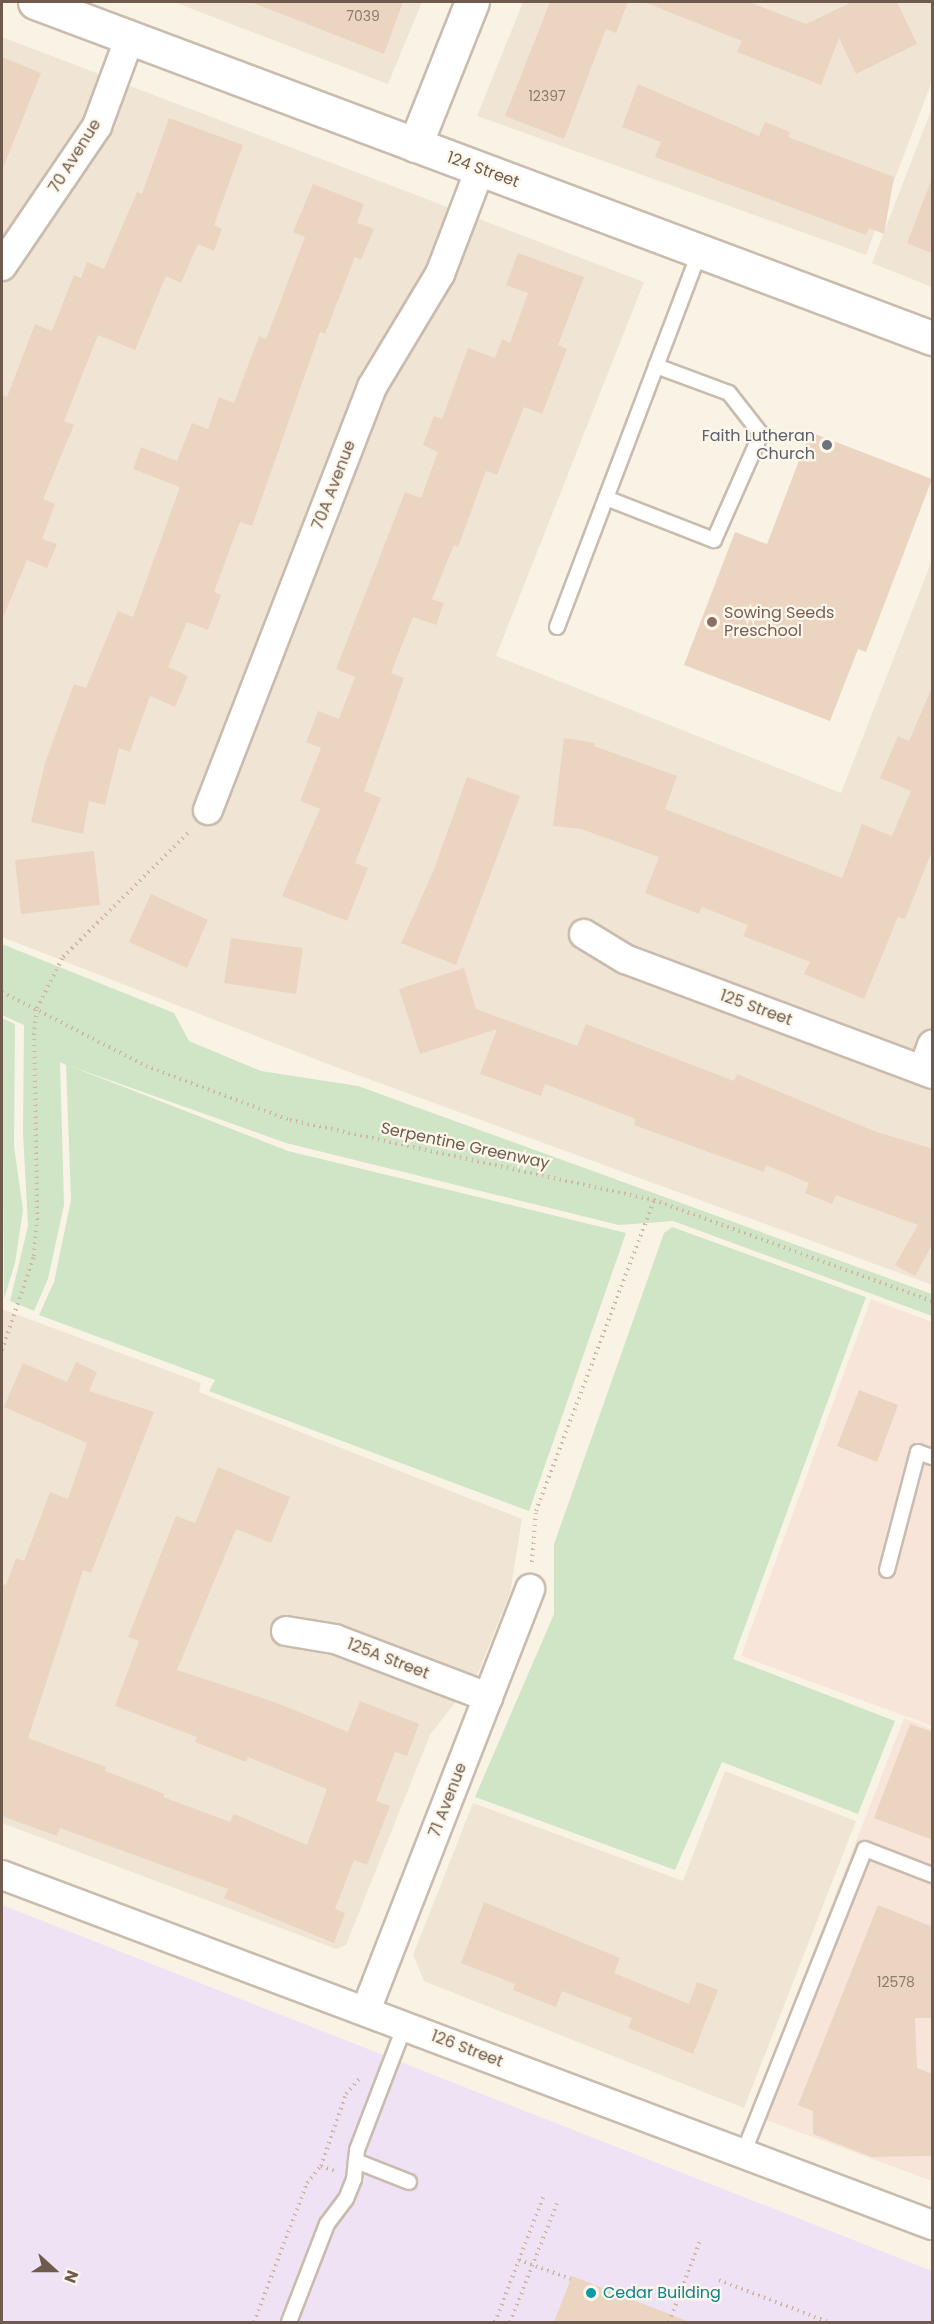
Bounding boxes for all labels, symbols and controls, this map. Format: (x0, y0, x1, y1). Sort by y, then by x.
house number: 7039 (346, 8, 380, 24)
house number: 12397 (528, 88, 566, 104)
street label: 70 Avenue (45, 116, 105, 196)
street label: 124 Street (444, 148, 522, 192)
place label: Faith Lutheran Church (702, 426, 815, 464)
street label: 70A Avenue (308, 438, 360, 532)
marker: Faith Lutheran Church (820, 438, 834, 452)
place label: Sowing Seeds Preschool (724, 603, 834, 641)
marker: Sowing Seeds Preschool (705, 615, 719, 629)
street label: 125 Street (717, 986, 795, 1030)
street label: Serpentine Greenway (379, 1119, 551, 1173)
street label: 125A Street (344, 1635, 432, 1683)
street label: 71 Avenue (425, 1760, 471, 1840)
house number: 12578 (877, 1974, 915, 1990)
street label: 126 Street (428, 2026, 506, 2072)
north arrow (24, 2240, 84, 2300)
text: N (58, 2267, 84, 2286)
place label: Cedar Building (603, 2283, 721, 2303)
marker: Cedar Building (584, 2286, 598, 2300)

